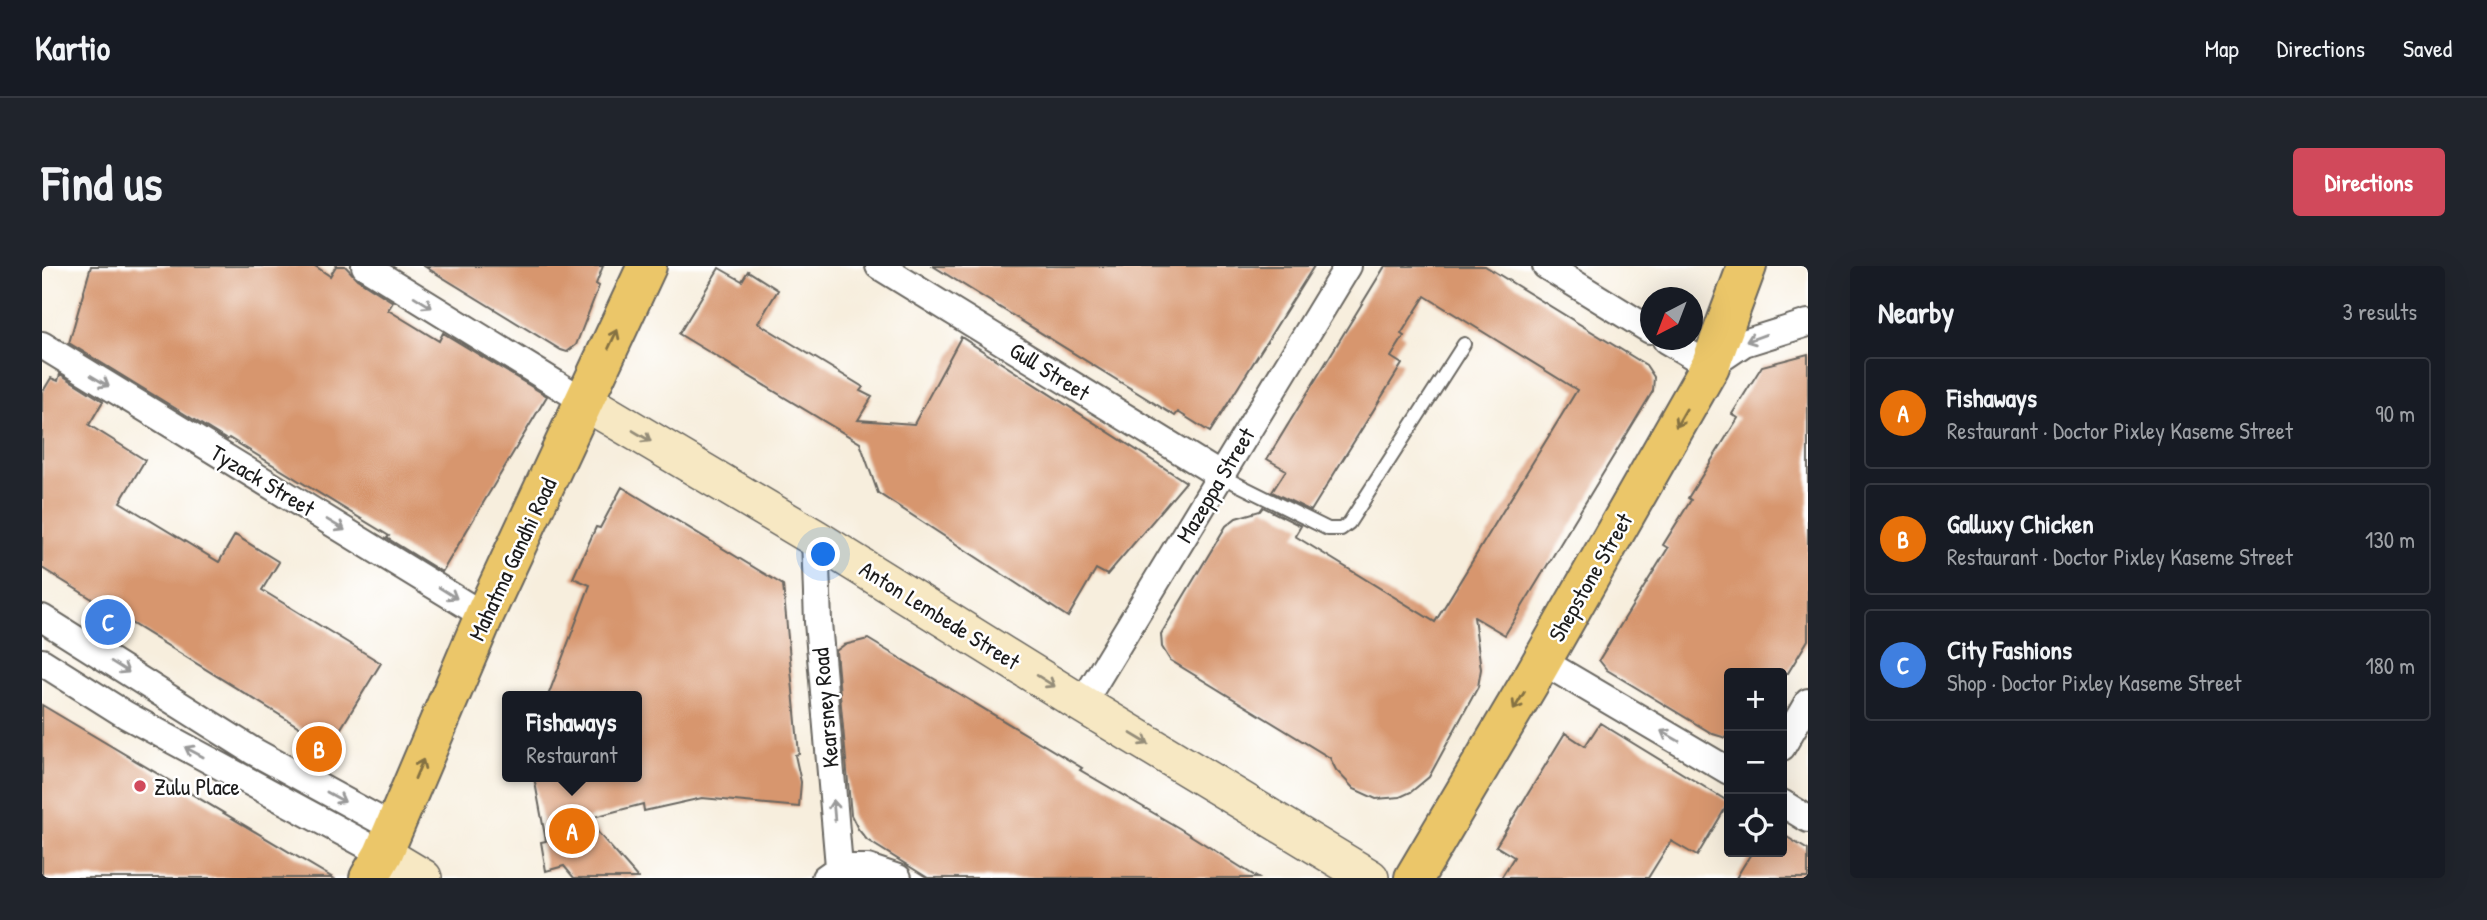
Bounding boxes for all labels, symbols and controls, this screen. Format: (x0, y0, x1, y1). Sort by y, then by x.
text: Kartio (35, 26, 110, 70)
text: Map (2205, 32, 2239, 64)
text: Directions (2277, 32, 2365, 64)
text: Saved (2403, 32, 2452, 64)
button: Directions (2293, 148, 2445, 216)
text: Find us (42, 149, 162, 215)
north arrow (1640, 287, 1703, 350)
text: Nearby (1878, 292, 1954, 332)
one-way arrow (413, 295, 433, 309)
text: 3 results (2342, 296, 2417, 327)
one-way arrow (607, 329, 620, 350)
one-way arrow (1746, 333, 1768, 346)
street label: Gull Street (1004, 334, 1097, 408)
one-way arrow (90, 374, 110, 388)
text: Fishaways (1947, 380, 2037, 415)
text: A (1897, 398, 1909, 429)
text: 90 m (2375, 398, 2415, 429)
one-way arrow (1674, 407, 1687, 428)
text: Restaurant · Doctor Pixley Kaseme Street (1947, 415, 2293, 446)
street label: Mazeppa Street (1168, 421, 1262, 548)
one-way arrow (632, 429, 651, 444)
street label: Tyzack Street (205, 437, 322, 524)
street label: Mahatma Gandhi Road (461, 472, 563, 646)
street label: Shepstone Street (1541, 506, 1640, 647)
text: Galluxy Chicken (1947, 506, 2094, 541)
one-way arrow (326, 518, 346, 532)
text: B (1897, 524, 1909, 555)
text: 130 m (2365, 524, 2415, 555)
your location (806, 537, 840, 571)
text: Restaurant · Doctor Pixley Kaseme Street (1947, 541, 2293, 572)
street label: Anton Lembede Street (854, 553, 1027, 677)
one-way arrow (438, 587, 458, 601)
pin: C (85, 596, 131, 648)
text: City Fashions (1947, 632, 2072, 667)
street label: Kearsney Road (804, 647, 846, 769)
text: C (1897, 650, 1909, 681)
text: 180 m (2365, 650, 2415, 681)
one-way arrow (110, 661, 130, 675)
text: Shop · Doctor Pixley Kaseme Street (1947, 667, 2241, 698)
map controls (1724, 668, 1787, 857)
button: + (1724, 668, 1787, 731)
one-way arrow (1036, 674, 1055, 689)
one-way arrow (1512, 690, 1526, 710)
popup (502, 691, 642, 782)
text: Fishaways (527, 704, 617, 739)
pin: B (296, 723, 342, 775)
one-way arrow (1661, 729, 1681, 743)
button: − (1724, 731, 1787, 794)
one-way arrow (1130, 732, 1150, 746)
text: Restaurant (527, 739, 617, 770)
one-way arrow (184, 744, 205, 758)
one-way arrow (413, 758, 426, 780)
place label: Zulu Place (154, 771, 240, 802)
marker: Zulu Place (132, 778, 148, 794)
one-way arrow (325, 791, 346, 804)
button: locate (1724, 794, 1787, 857)
one-way arrow (827, 799, 840, 822)
pin: A (549, 805, 595, 857)

